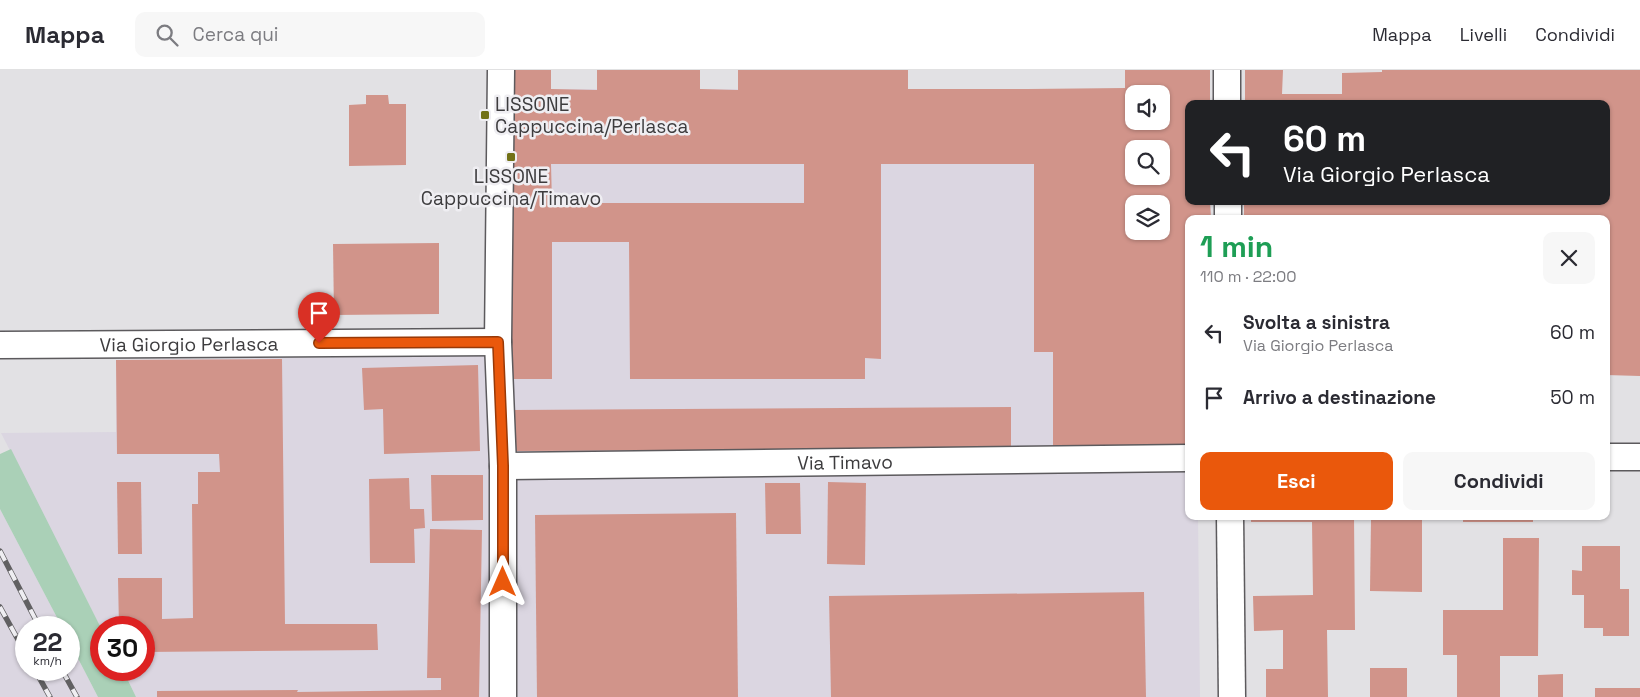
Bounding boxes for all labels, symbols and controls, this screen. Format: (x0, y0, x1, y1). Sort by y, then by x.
search box (135, 12, 485, 57)
text: Mappa (25, 19, 105, 50)
icon: search (153, 21, 181, 49)
text: Cerca qui (193, 22, 279, 47)
text: Mappa (1372, 23, 1432, 46)
text: Livelli (1460, 23, 1507, 46)
text: Condividi (1535, 23, 1615, 46)
map controls (1125, 85, 1170, 240)
button: sound (1125, 85, 1170, 130)
place label: LISSONE Cappuccina/Perlasca (495, 92, 689, 139)
marker: LISSONE Cappuccina/Perlasca (479, 109, 491, 121)
text: 60 m (1283, 117, 1366, 161)
icon: left (1200, 120, 1265, 185)
button: search (1125, 140, 1170, 185)
marker: LISSONE Cappuccina/Timavo (505, 151, 517, 163)
text: Via Giorgio Perlasca (1283, 160, 1490, 188)
place label: LISSONE Cappuccina/Timavo (421, 164, 601, 211)
button: layers (1125, 195, 1170, 240)
text: 1 min (1200, 227, 1273, 266)
button: close (1543, 232, 1595, 284)
text: 110 m · 22:00 (1200, 266, 1297, 287)
pin (298, 292, 340, 343)
icon: arrive (305, 299, 333, 327)
text: Svolta a sinistra (1243, 310, 1390, 335)
icon: left (1200, 319, 1228, 347)
text: 60 m (1550, 320, 1595, 345)
street label: Via Giorgio Perlasca (99, 331, 279, 357)
text: Via Giorgio Perlasca (1243, 335, 1394, 356)
icon: arrive (1200, 384, 1228, 412)
text: Arrivo a destinazione (1243, 385, 1436, 410)
text: 50 m (1550, 385, 1595, 410)
street label: Via Timavo (797, 449, 893, 475)
button: Esci (1200, 452, 1393, 510)
button: Condividi (1403, 452, 1595, 510)
position arrow (476, 555, 528, 607)
speed limit sign: 30 (90, 616, 155, 681)
text: 22 (33, 626, 62, 658)
text: km/h (33, 653, 62, 669)

